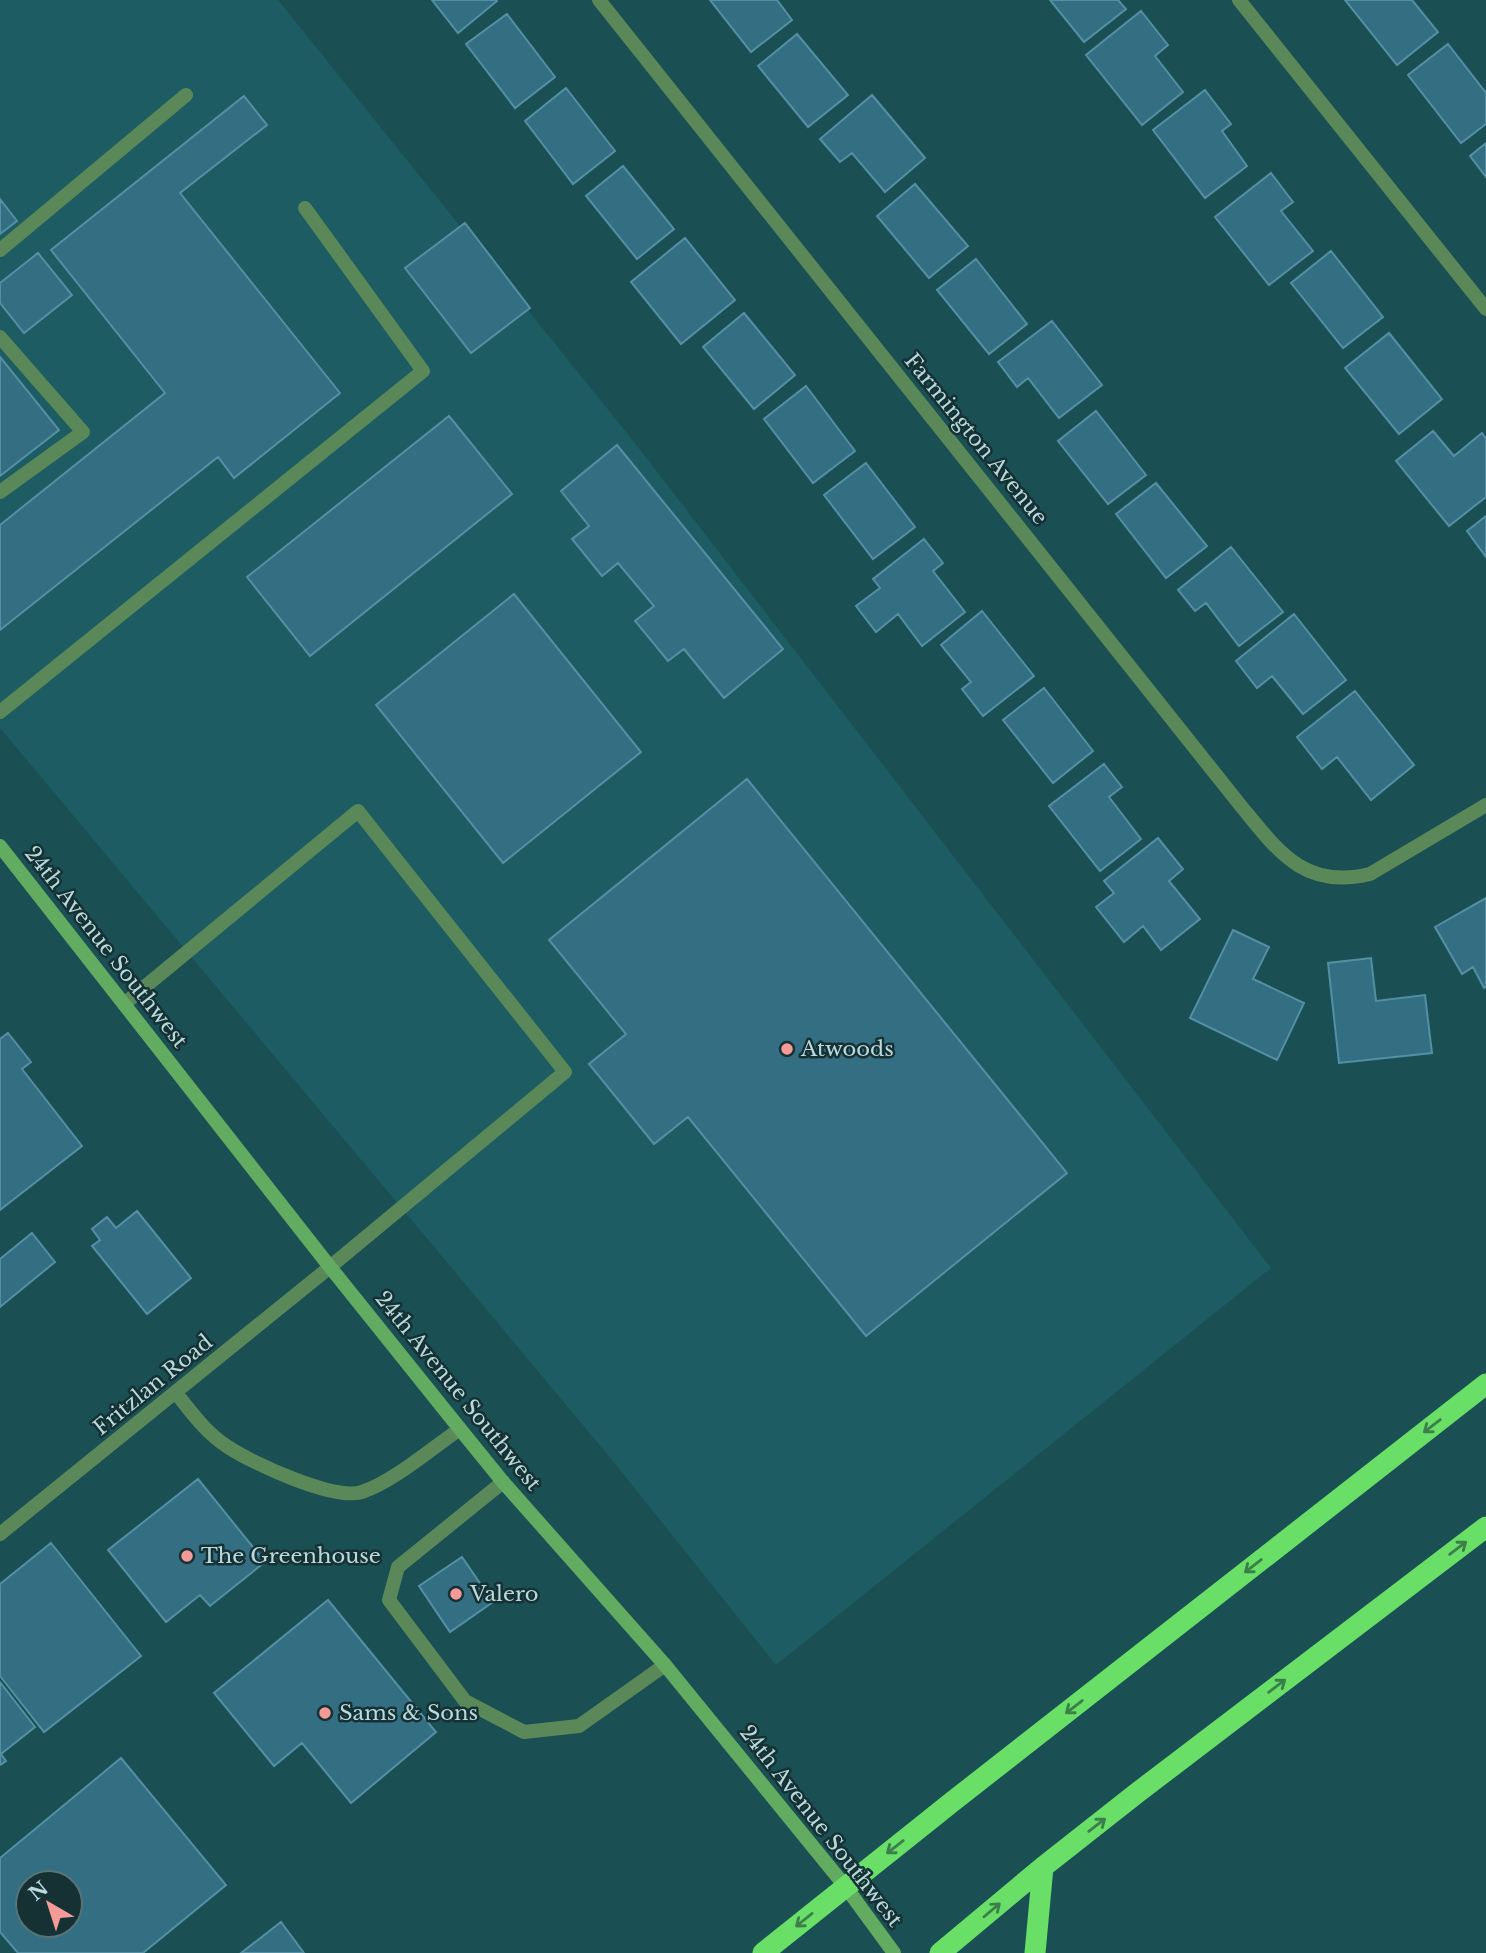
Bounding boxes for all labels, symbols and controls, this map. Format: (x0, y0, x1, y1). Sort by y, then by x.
street label: Farmington Avenue (899, 348, 1053, 530)
street label: 24th Avenue Southwest (19, 841, 193, 1053)
place label: Atwoods (800, 1036, 894, 1062)
marker: Atwoods (779, 1041, 795, 1057)
street label: 24th Avenue Southwest (369, 1286, 547, 1496)
street label: Fritzlan Road (88, 1329, 218, 1441)
one-way arrow (1423, 1418, 1441, 1433)
one-way arrow (1448, 1541, 1467, 1556)
place label: The Greenhouse (201, 1543, 381, 1569)
marker: The Greenhouse (179, 1548, 195, 1564)
one-way arrow (1244, 1559, 1262, 1574)
place label: Valero (469, 1581, 538, 1607)
marker: Valero (448, 1586, 464, 1602)
one-way arrow (1267, 1679, 1286, 1694)
one-way arrow (1065, 1699, 1083, 1714)
place label: Sams & Sons (339, 1700, 478, 1726)
marker: Sams & Sons (317, 1705, 333, 1721)
street label: 24th Avenue Southwest (734, 1720, 908, 1932)
one-way arrow (1087, 1817, 1105, 1833)
one-way arrow (886, 1839, 904, 1854)
north arrow (14, 1869, 84, 1939)
text: N (24, 1877, 53, 1906)
one-way arrow (982, 1903, 1000, 1918)
one-way arrow (796, 1912, 814, 1927)

